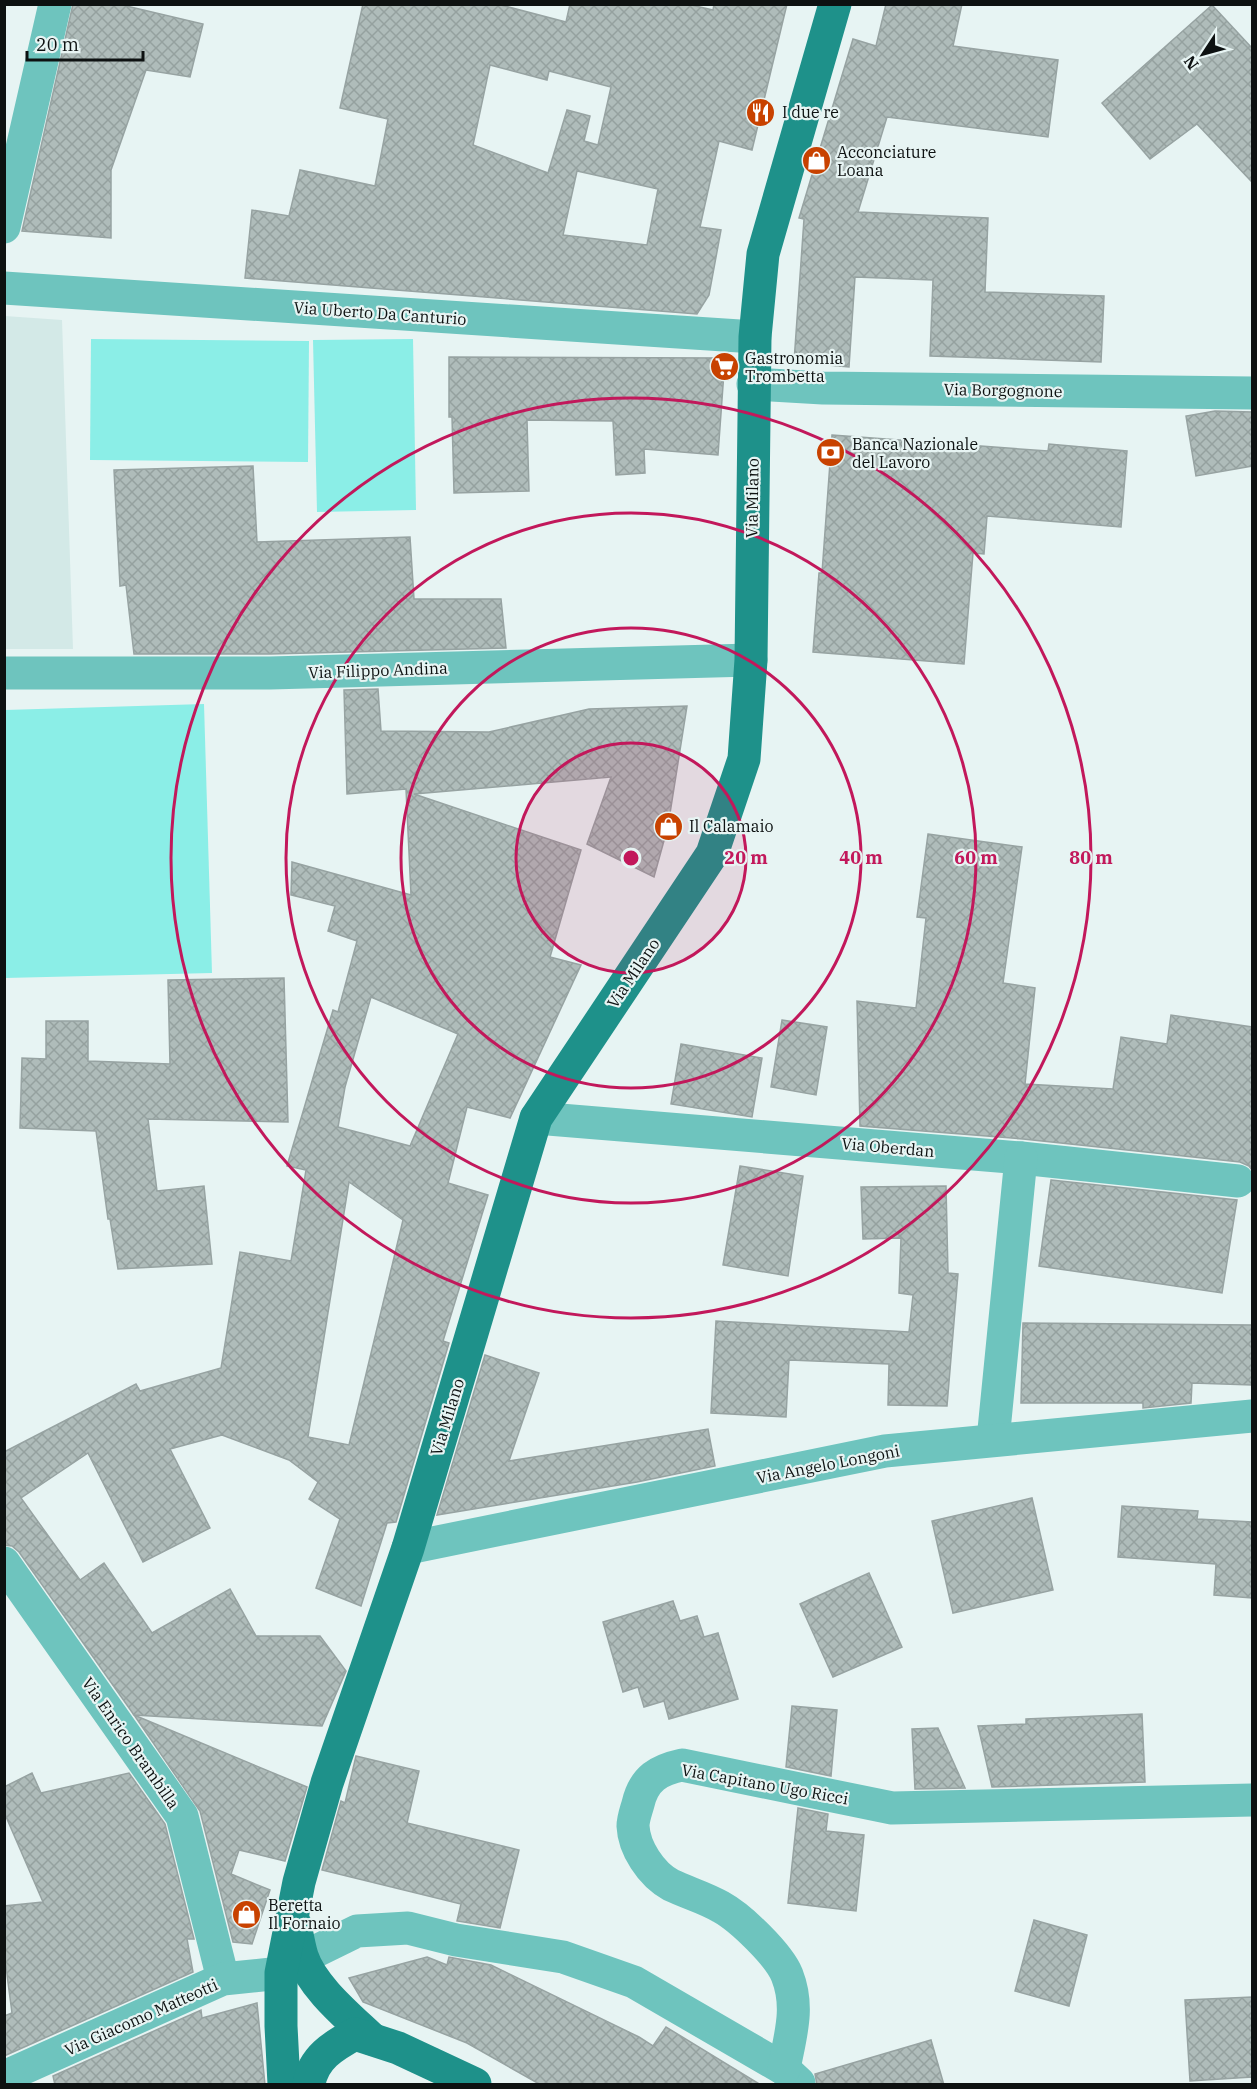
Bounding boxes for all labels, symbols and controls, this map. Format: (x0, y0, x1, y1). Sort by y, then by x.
scale bar (27, 24, 142, 62)
north arrow (1173, 24, 1233, 84)
text: 20 m (36, 33, 79, 56)
text: N (1179, 52, 1203, 74)
restaurant icon: I due re (745, 96, 777, 128)
place label: I due re (782, 102, 839, 122)
place label: Acconciature Loana (837, 142, 936, 180)
shop icon: Acconciature Loana (800, 145, 832, 177)
street label: Via Uberto Da Canturio (293, 297, 467, 329)
place label: Gastronomia Trombetta (745, 348, 843, 386)
supermarket icon: Gastronomia Trombetta (708, 351, 740, 383)
street label: Via Borgognone (943, 379, 1063, 401)
place label: Banca Nazionale del Lavoro (852, 434, 978, 472)
bank icon: Banca Nazionale del Lavoro (815, 437, 847, 469)
street label: Via Milano (741, 458, 763, 538)
street label: Via Filippo Andina (308, 658, 448, 682)
shop icon: Il Calamaio (652, 810, 684, 842)
place label: Il Calamaio (689, 816, 774, 836)
text: 20 m (724, 846, 768, 869)
text: 40 m (839, 846, 883, 869)
text: 60 m (954, 846, 998, 869)
text: 80 m (1069, 846, 1113, 869)
centre of rings (621, 848, 641, 868)
street label: Via Milano (602, 934, 664, 1012)
street label: Via Oberdan (841, 1133, 935, 1161)
street label: Via Milano (426, 1376, 468, 1458)
street label: Via Angelo Longoni (755, 1440, 901, 1488)
street label: Via Enrico Brambilla (78, 1673, 184, 1813)
street label: Via Capitano Ugo Ricci (680, 1759, 850, 1809)
place label: Beretta Il Fornaio (268, 1895, 341, 1933)
shop icon: Beretta Il Fornaio (231, 1898, 263, 1930)
street label: Via Giacomo Matteotti (61, 1974, 221, 2060)

